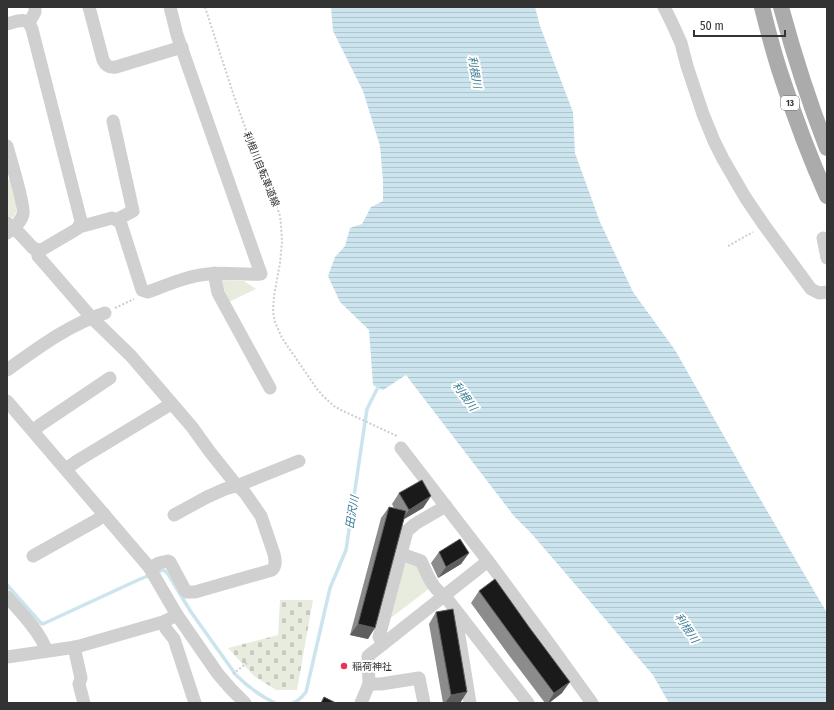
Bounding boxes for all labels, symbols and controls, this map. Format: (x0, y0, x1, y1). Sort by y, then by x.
scale bar (694, 12, 785, 38)
text: 50 m (700, 19, 724, 33)
water label: 利根川 (465, 55, 484, 90)
road number: 13 (781, 96, 799, 110)
street label: 利根川自転車道線 (241, 130, 282, 209)
water label: 利根川 (450, 379, 480, 414)
water label: 田沢川 (343, 494, 362, 529)
water label: 利根川 (672, 611, 702, 646)
marker: 稲荷神社 (339, 661, 349, 671)
place label: 稲荷神社 (352, 661, 392, 673)

